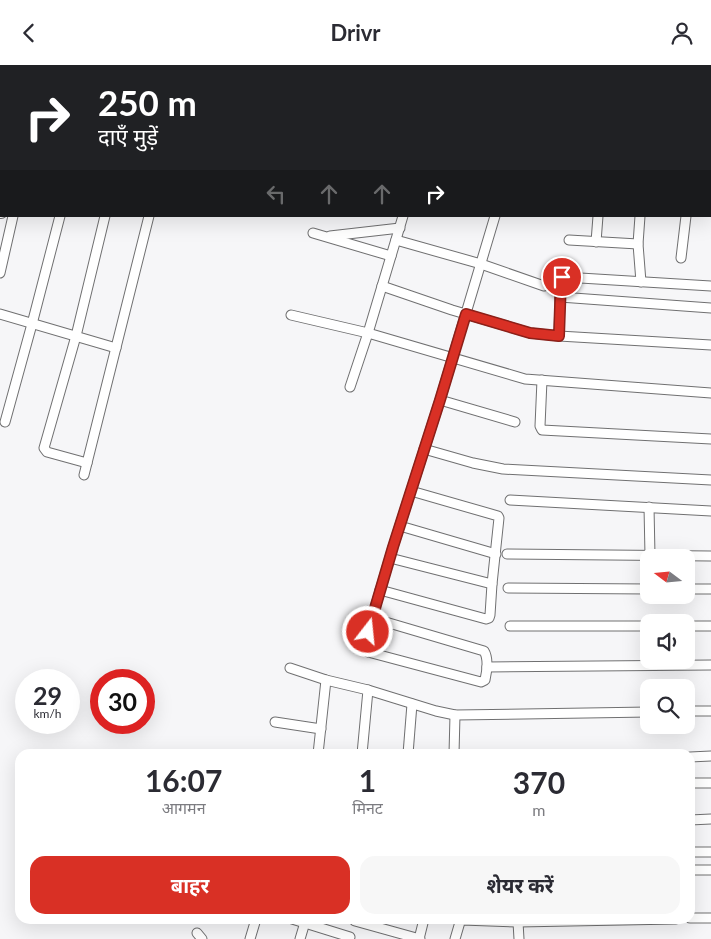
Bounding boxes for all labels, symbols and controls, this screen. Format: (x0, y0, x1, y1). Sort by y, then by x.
icon: back (15, 19, 43, 47)
text: Drivr (330, 19, 381, 46)
icon: person (668, 19, 696, 47)
text: 250 m (98, 81, 197, 123)
icon: right (15, 85, 80, 150)
text: दाएँ मुड़ें (98, 123, 158, 150)
icon: left (262, 180, 290, 208)
icon: ahead (315, 180, 343, 208)
icon: ahead (368, 180, 396, 208)
icon: right (421, 180, 449, 208)
pin (541, 256, 583, 298)
icon: arrive (548, 263, 576, 291)
north arrow (640, 549, 695, 604)
map controls (640, 549, 695, 734)
position arrow (341, 605, 393, 657)
button: sound (640, 614, 695, 669)
speed limit sign: 30 (90, 669, 155, 734)
button: search (640, 679, 695, 734)
text: 29 (33, 680, 62, 710)
text: km/h (33, 706, 62, 721)
text: 16:07 (145, 762, 222, 798)
text: 1 (359, 762, 376, 798)
text: 370 (513, 764, 565, 800)
text: आगमन (162, 798, 206, 817)
text: मिनट (352, 798, 383, 817)
text: m (532, 800, 546, 819)
button: बाहर (30, 856, 350, 914)
button: शेयर करें (360, 856, 680, 914)

